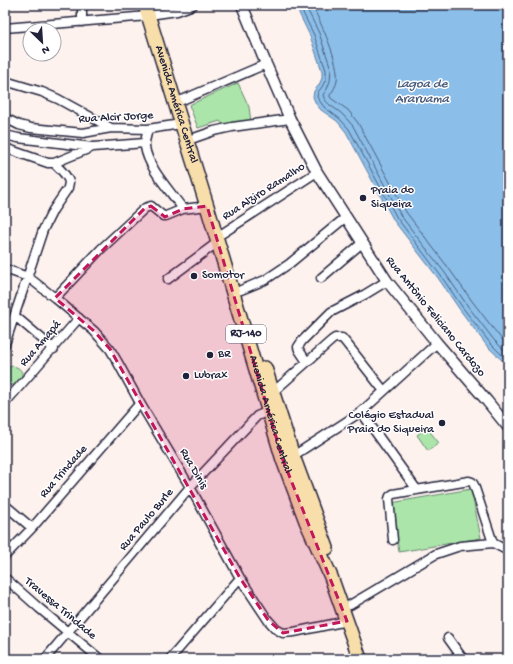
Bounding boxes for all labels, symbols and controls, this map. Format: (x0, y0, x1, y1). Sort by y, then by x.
north arrow (22, 22, 62, 62)
text: N (40, 42, 51, 56)
street label: Avenida América Central (151, 44, 201, 165)
water label: Lagoa de Araruama (395, 77, 450, 107)
street label: Rua Alcir Jorge (78, 109, 155, 127)
street label: Rua Alziro Ramalho (220, 160, 308, 224)
place label: Praia do Siqueira (370, 184, 414, 212)
marker: Praia do Siqueira (358, 193, 368, 203)
street label: Rua Antônio Feliciano Cardozo (382, 254, 488, 380)
place label: Somotor (202, 269, 246, 283)
marker: Somotor (189, 271, 199, 281)
street label: Rua Amapá (17, 318, 65, 370)
road number: RJ-140 (226, 325, 266, 343)
place label: BR (217, 348, 231, 362)
marker: BR (205, 350, 215, 360)
street label: Avenida América Central (245, 354, 295, 476)
place label: Lubrax (194, 369, 228, 383)
marker: Lubrax (181, 371, 191, 381)
place label: Colégio Estadual Praia do Siqueira (347, 409, 434, 437)
marker: Colégio Estadual Praia do Siqueira (437, 418, 447, 428)
street label: Rua Trindade (37, 442, 91, 501)
street label: Rua Dinis (176, 446, 210, 492)
street label: Rua Paulo Burle (117, 485, 178, 554)
street label: Travessa Trindade (20, 574, 99, 644)

